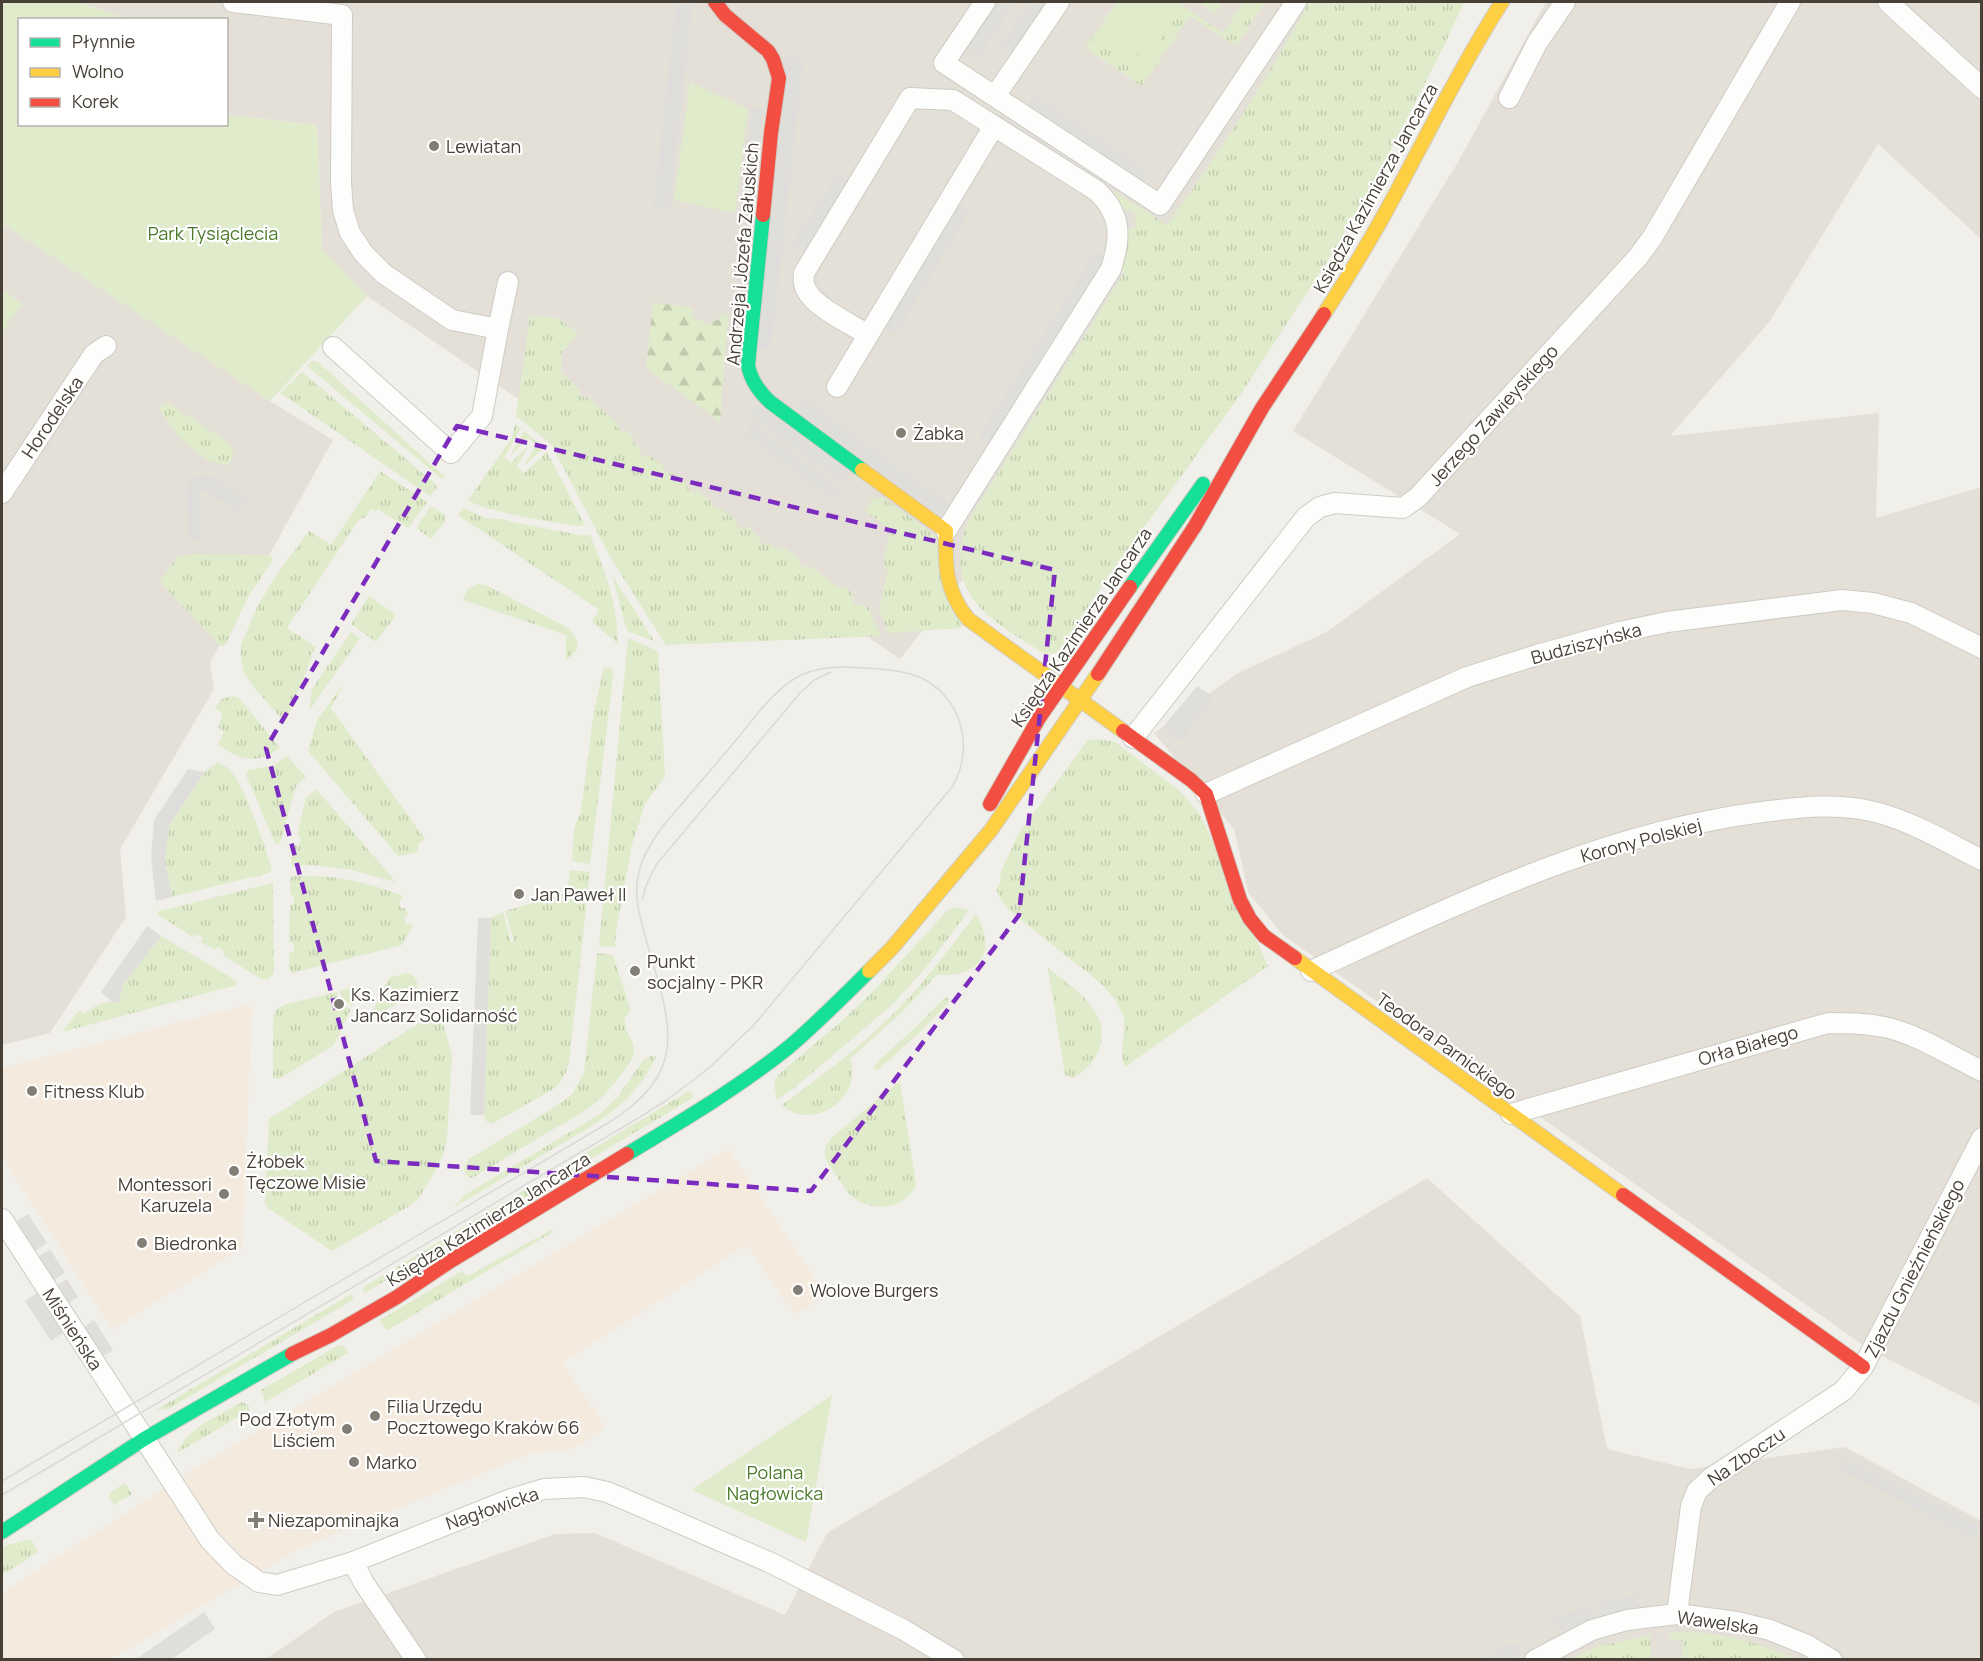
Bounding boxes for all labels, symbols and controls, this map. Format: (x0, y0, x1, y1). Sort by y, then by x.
legend (18, 18, 228, 126)
text: Płynnie (72, 29, 135, 53)
text: Wolno (72, 59, 124, 83)
street label: Księdza Kazimierza Jancarza (1307, 79, 1443, 297)
text: Korek (72, 89, 119, 113)
place label: Lewiatan (446, 134, 521, 158)
marker: Lewiatan (427, 139, 441, 153)
street label: Andrzeja i Józefa Załuskich (720, 141, 764, 367)
park label: Park Tysiąclecia (148, 221, 278, 245)
street label: Jerzego Zawieyskiego (1423, 339, 1563, 491)
street label: Horodelska (16, 371, 88, 463)
place label: Żabka (913, 421, 964, 445)
marker: Żabka (894, 426, 908, 440)
street label: Księdza Kazimierza Jancarza (1005, 523, 1157, 731)
street label: Budziszyńska (1528, 617, 1644, 669)
street label: Korony Polskiej (1578, 812, 1704, 868)
place label: Jan Paweł II (531, 882, 626, 906)
marker: Jan Paweł II (512, 887, 526, 901)
place label: Punkt socjalny - PKR (647, 949, 763, 994)
marker: Punkt socjalny - PKR (628, 964, 642, 978)
place label: Ks. Kazimierz Jancarz Solidarność (351, 982, 517, 1027)
street label: Teodora Parnickiego (1372, 987, 1522, 1105)
marker: Ks. Kazimierz Jancarz Solidarność (332, 997, 346, 1011)
street label: Orła Białego (1695, 1019, 1801, 1071)
place label: Fitness Klub (44, 1079, 144, 1103)
marker: Fitness Klub (25, 1084, 39, 1098)
street label: Księdza Kazimierza Jancarza (382, 1146, 594, 1292)
place label: Żłobek Tęczowe Misie (246, 1149, 366, 1194)
marker: Żłobek Tęczowe Misie (227, 1164, 241, 1178)
place label: Montessori Karuzela (118, 1172, 212, 1217)
street label: Zjazdu Gnieźnieńskiego (1858, 1175, 1970, 1361)
marker: Montessori Karuzela (217, 1187, 231, 1201)
place label: Biedronka (154, 1231, 237, 1255)
marker: Biedronka (135, 1236, 149, 1250)
place label: Wolove Burgers (810, 1278, 938, 1302)
street label: Miśnieńska (38, 1283, 108, 1375)
marker: Wolove Burgers (791, 1283, 805, 1297)
place label: Filia Urzędu Pocztowego Kraków 66 (387, 1394, 580, 1439)
place label: Pod Złotym Liściem (239, 1407, 335, 1452)
marker: Filia Urzędu Pocztowego Kraków 66 (368, 1409, 382, 1423)
street label: Na Zboczu (1703, 1421, 1789, 1491)
marker: Pod Złotym Liściem (340, 1422, 354, 1436)
place label: Marko (366, 1450, 417, 1474)
marker: Marko (347, 1455, 361, 1469)
park label: Polana Nagłowicka (727, 1460, 823, 1505)
street label: Nagłowicka (442, 1481, 542, 1535)
place label: Niezapominajka (268, 1508, 399, 1532)
marker: Niezapominajka (249, 1513, 263, 1527)
street label: Wawelska (1676, 1604, 1760, 1640)

